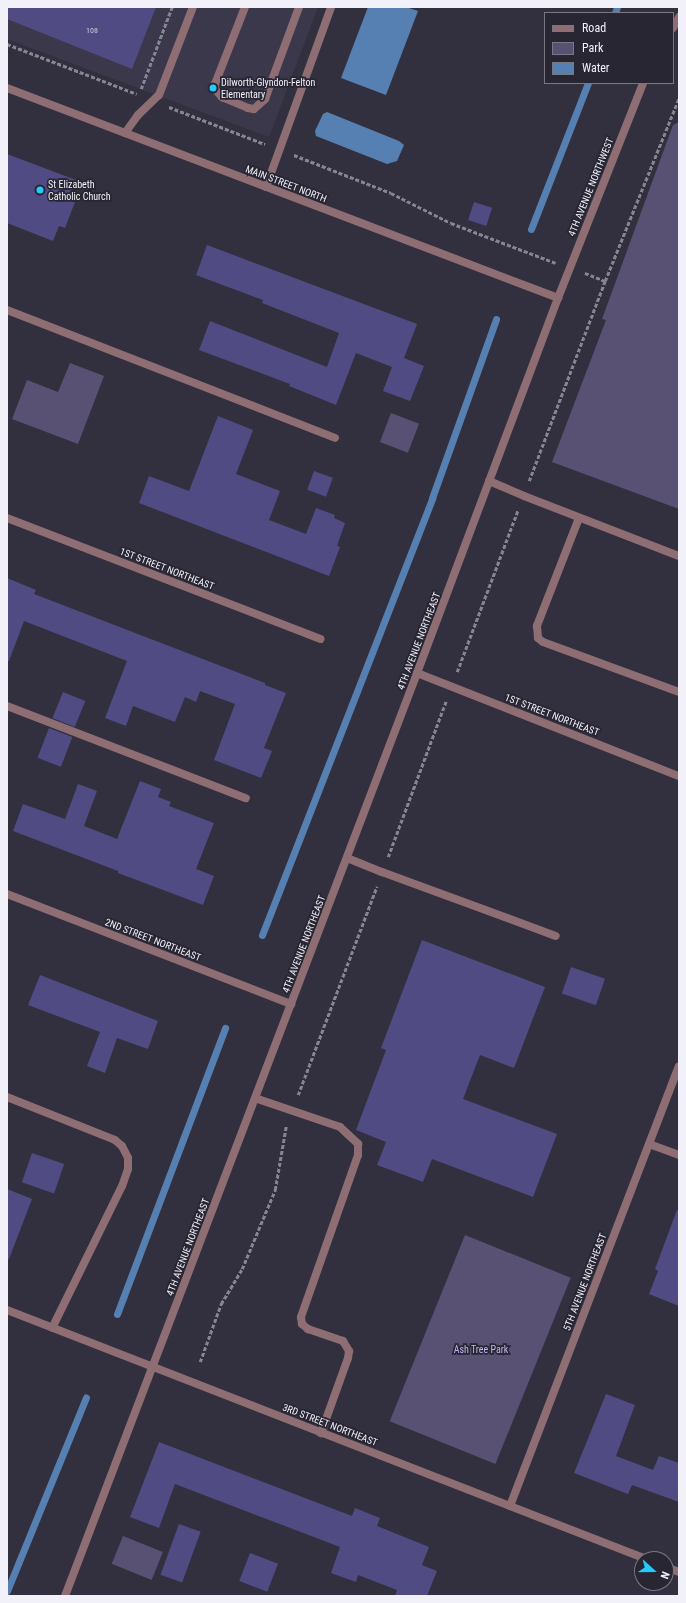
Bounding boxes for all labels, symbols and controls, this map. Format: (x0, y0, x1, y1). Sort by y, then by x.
legend (544, 12, 674, 84)
text: Road (582, 21, 606, 35)
house number: 108 (86, 26, 98, 36)
text: Park (582, 41, 603, 55)
text: Water (582, 61, 610, 75)
place label: Dilworth-Glyndon-Felton Elementary (221, 76, 315, 100)
marker: Dilworth-Glyndon-Felton Elementary (208, 83, 218, 93)
street label: 4TH AVENUE NORTHWEST (566, 136, 616, 238)
street label: MAIN STREET NORTH (244, 163, 328, 205)
place label: St Elizabeth Catholic Church (48, 178, 111, 202)
marker: St Elizabeth Catholic Church (35, 185, 45, 195)
street label: 1ST STREET NORTHEAST (118, 545, 216, 593)
street label: 4TH AVENUE NORTHEAST (395, 591, 443, 691)
street label: 1ST STREET NORTHEAST (503, 691, 601, 739)
street label: 4TH AVENUE NORTHEAST (280, 894, 328, 994)
street label: 2ND STREET NORTHEAST (103, 916, 203, 964)
street label: 4TH AVENUE NORTHEAST (164, 1197, 212, 1297)
street label: 5TH AVENUE NORTHEAST (561, 1232, 609, 1332)
park label: Ash Tree Park (454, 1344, 508, 1356)
street label: 3RD STREET NORTHEAST (281, 1401, 379, 1449)
north arrow (634, 1551, 674, 1591)
text: N (657, 1570, 672, 1581)

